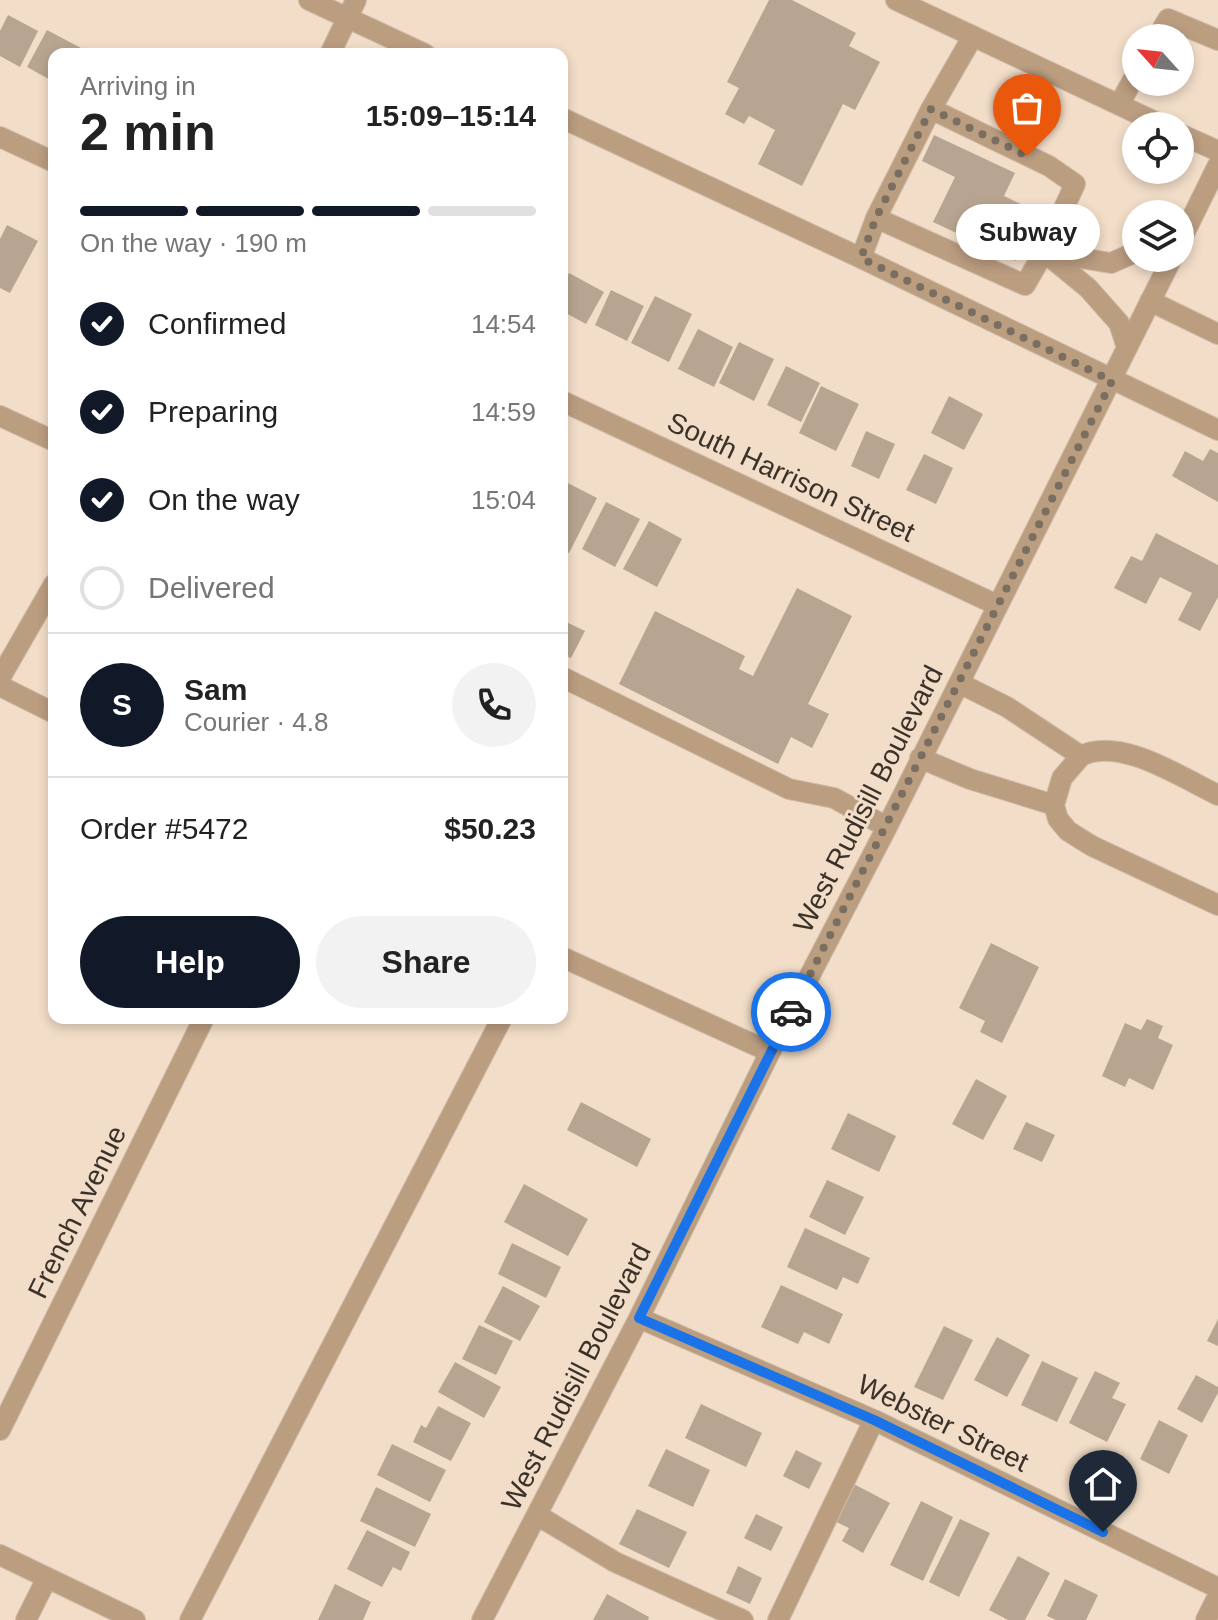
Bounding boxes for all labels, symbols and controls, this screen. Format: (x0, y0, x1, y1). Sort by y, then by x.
north arrow (1122, 24, 1194, 96)
map controls (1122, 24, 1194, 272)
text: Arriving in (80, 71, 196, 101)
pin (993, 74, 1061, 156)
icon: bag (1005, 86, 1049, 130)
text: 15:09–15:14 (366, 99, 536, 132)
text: 2 min (80, 103, 216, 161)
button: locate (1122, 112, 1194, 184)
button: layers (1122, 200, 1194, 272)
callout: Subway (955, 204, 1099, 260)
text: Subway (979, 217, 1077, 247)
text: On the way · 190 m (80, 228, 307, 258)
icon: check (80, 302, 124, 346)
text: Confirmed (148, 307, 286, 340)
text: 14:54 (471, 309, 536, 339)
icon: check (80, 390, 124, 434)
text: Preparing (148, 395, 278, 428)
text: 14:59 (471, 397, 536, 427)
street label: South Harrison Street (662, 406, 920, 548)
icon: check (80, 478, 124, 522)
text: On the way (148, 483, 300, 516)
text: 15:04 (471, 485, 536, 515)
text: Delivered (148, 571, 275, 604)
street label: West Rudisill Boulevard (787, 660, 949, 938)
button: phone (452, 663, 536, 747)
text: Sam (184, 673, 247, 706)
text: S (112, 688, 132, 721)
text: Courier · 4.8 (184, 707, 329, 737)
text: Order #5472 (80, 812, 248, 845)
text: $50.23 (444, 812, 536, 845)
button: Help (80, 916, 300, 1008)
button: Share (316, 916, 536, 1008)
courier (751, 972, 831, 1052)
icon: car (769, 990, 813, 1034)
street label: French Avenue (22, 1121, 132, 1303)
street label: West Rudisill Boulevard (495, 1238, 657, 1516)
street label: Webster Street (853, 1368, 1034, 1478)
pin (1069, 1450, 1137, 1532)
icon: home (1081, 1462, 1125, 1506)

